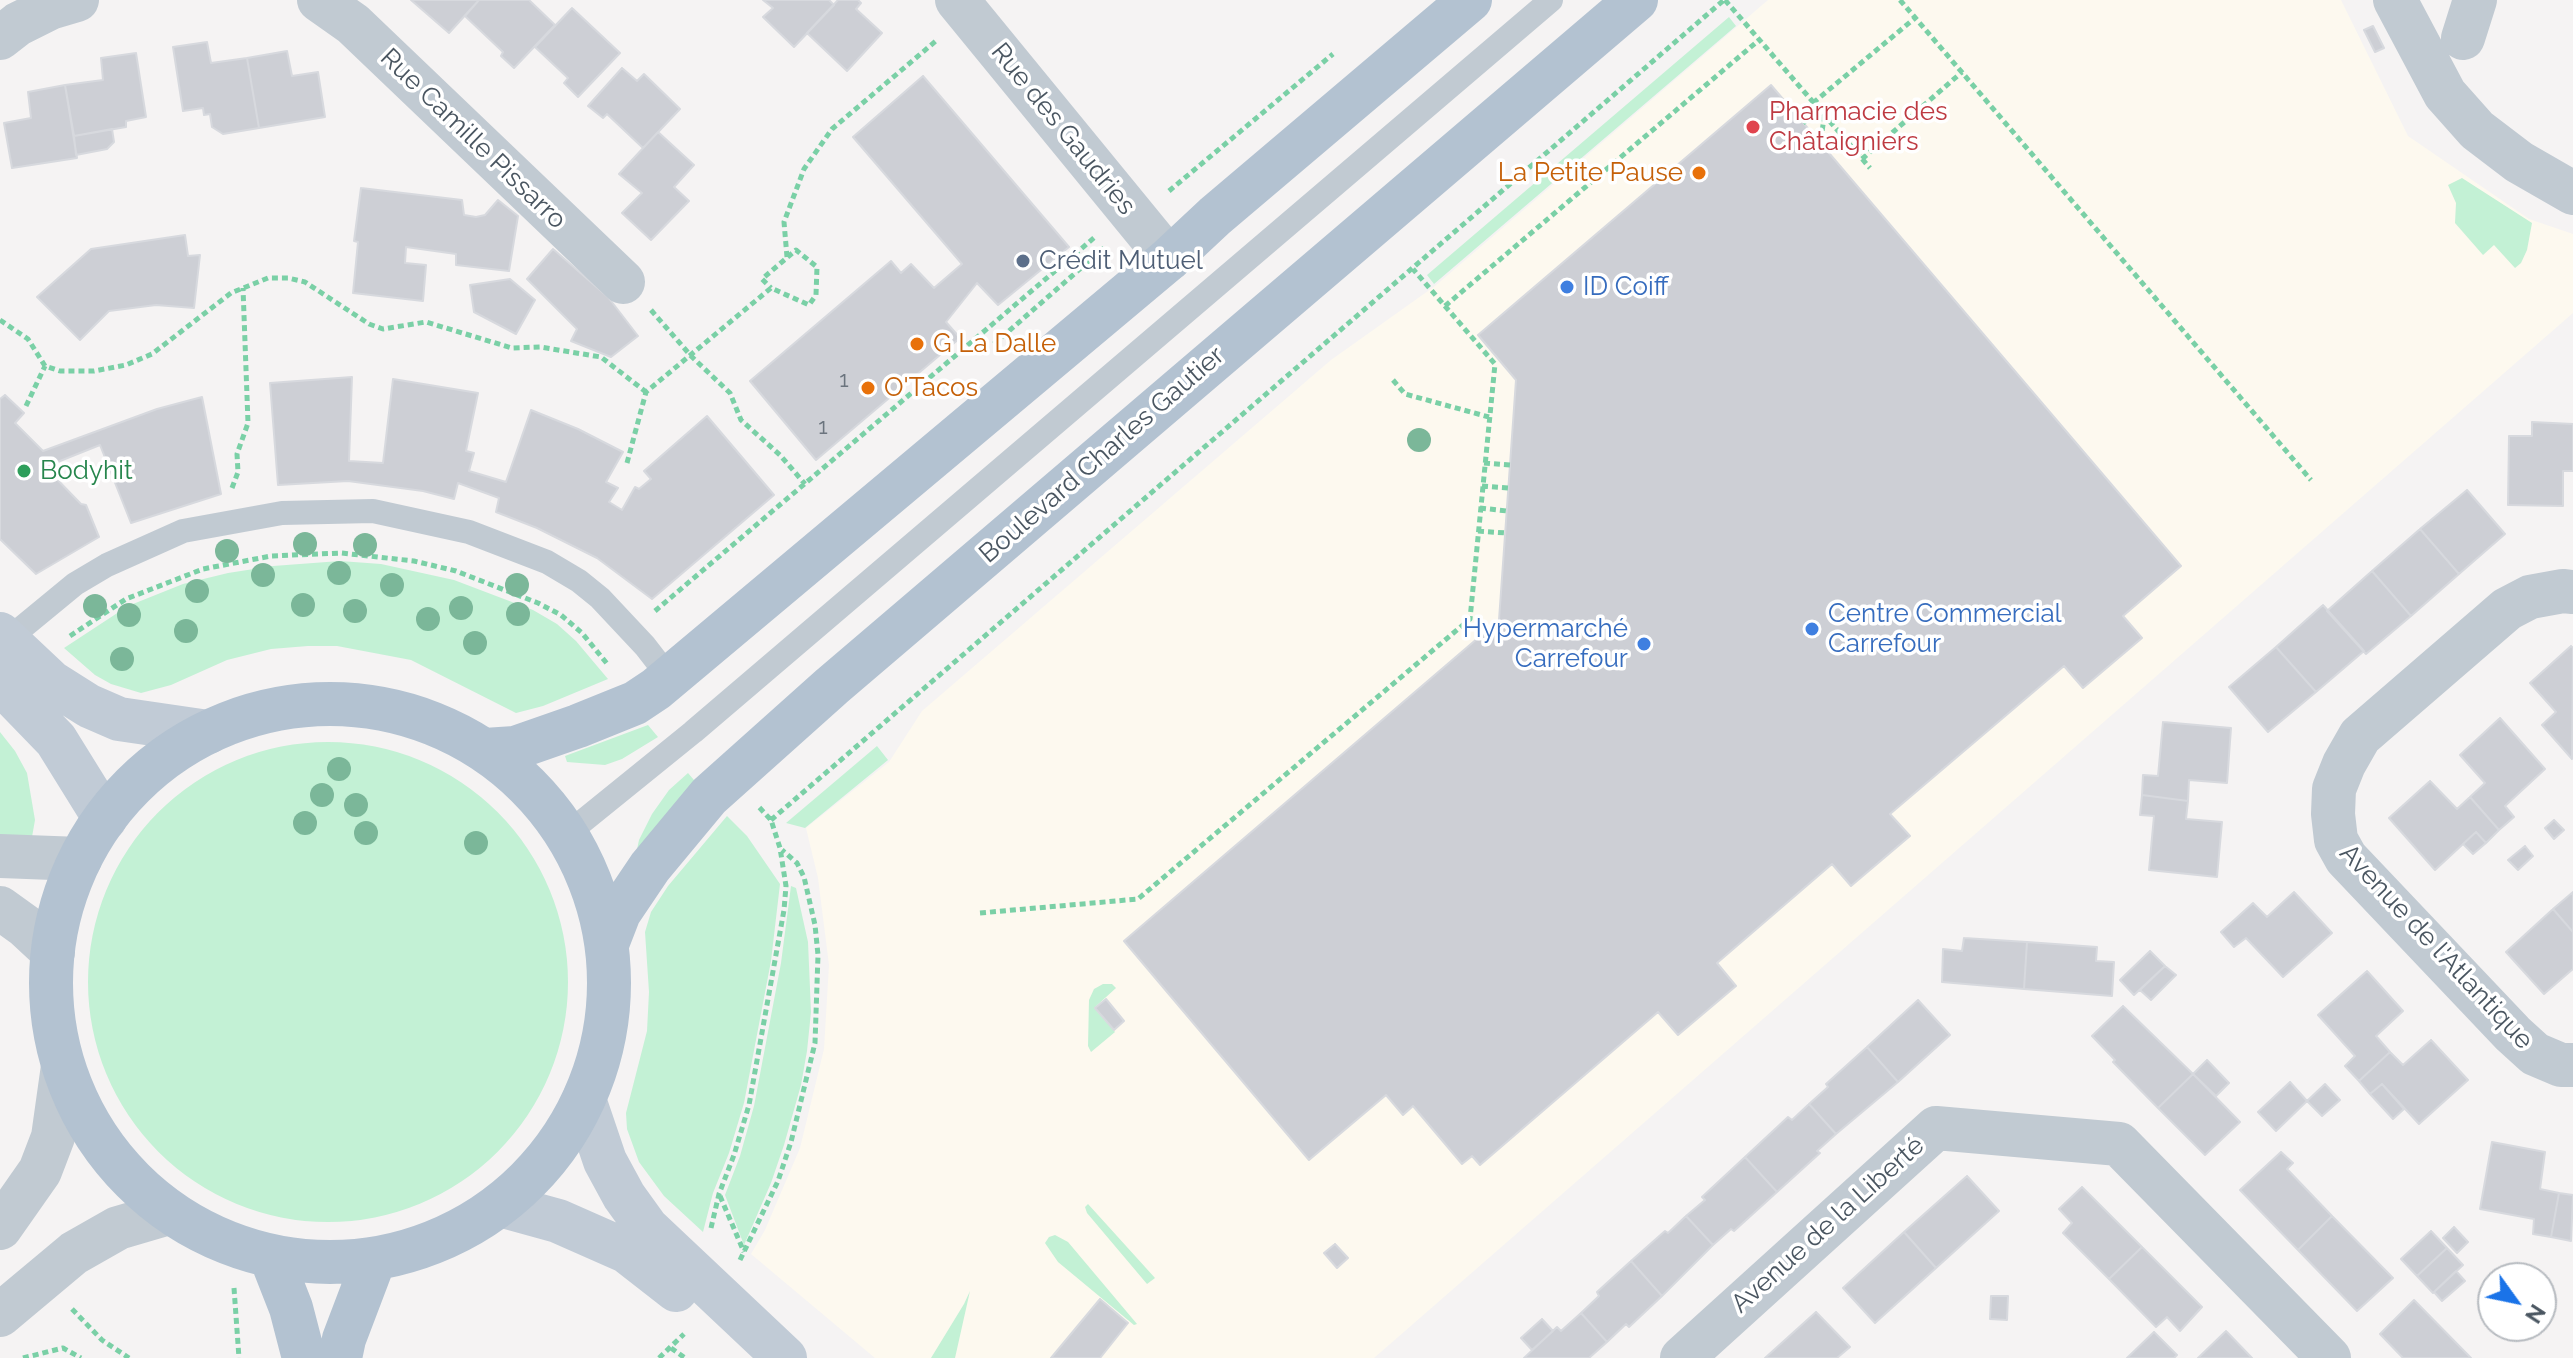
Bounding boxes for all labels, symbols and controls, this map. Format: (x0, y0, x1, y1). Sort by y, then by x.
street label: Rue des Gaudries (984, 37, 1142, 221)
street label: Rue Camille Pissarro (374, 42, 572, 236)
place label: Pharmacie des Châtaigniers (1769, 96, 1948, 158)
marker: Pharmacie des Châtaigniers (1744, 118, 1762, 136)
place label: La Petite Pause (1498, 157, 1683, 189)
marker: La Petite Pause (1690, 164, 1708, 182)
place label: Crédit Mutuel (1039, 245, 1203, 277)
marker: Crédit Mutuel (1014, 252, 1032, 270)
place label: ID Coiff (1583, 271, 1669, 303)
marker: ID Coiff (1558, 278, 1576, 296)
place label: G La Dalle (933, 328, 1056, 360)
marker: G La Dalle (908, 335, 926, 353)
street label: Boulevard Charles Gautier (973, 340, 1231, 570)
house number: 1 (839, 367, 849, 393)
place label: O'Tacos (884, 372, 978, 404)
marker: O'Tacos (859, 379, 877, 397)
house number: 1 (818, 414, 828, 440)
place label: Bodyhit (40, 455, 133, 487)
marker: Bodyhit (15, 462, 33, 480)
place label: Centre Commercial Carrefour (1828, 598, 2062, 660)
place label: Hypermarché Carrefour (1463, 613, 1628, 674)
marker: Centre Commercial Carrefour (1803, 620, 1821, 638)
marker: Hypermarché Carrefour (1635, 635, 1653, 653)
street label: Avenue de l'Atlantique (2333, 838, 2539, 1056)
street label: Avenue de la Liberté (1725, 1130, 1931, 1320)
north arrow (2477, 1262, 2557, 1342)
text: N (2520, 1300, 2551, 1328)

